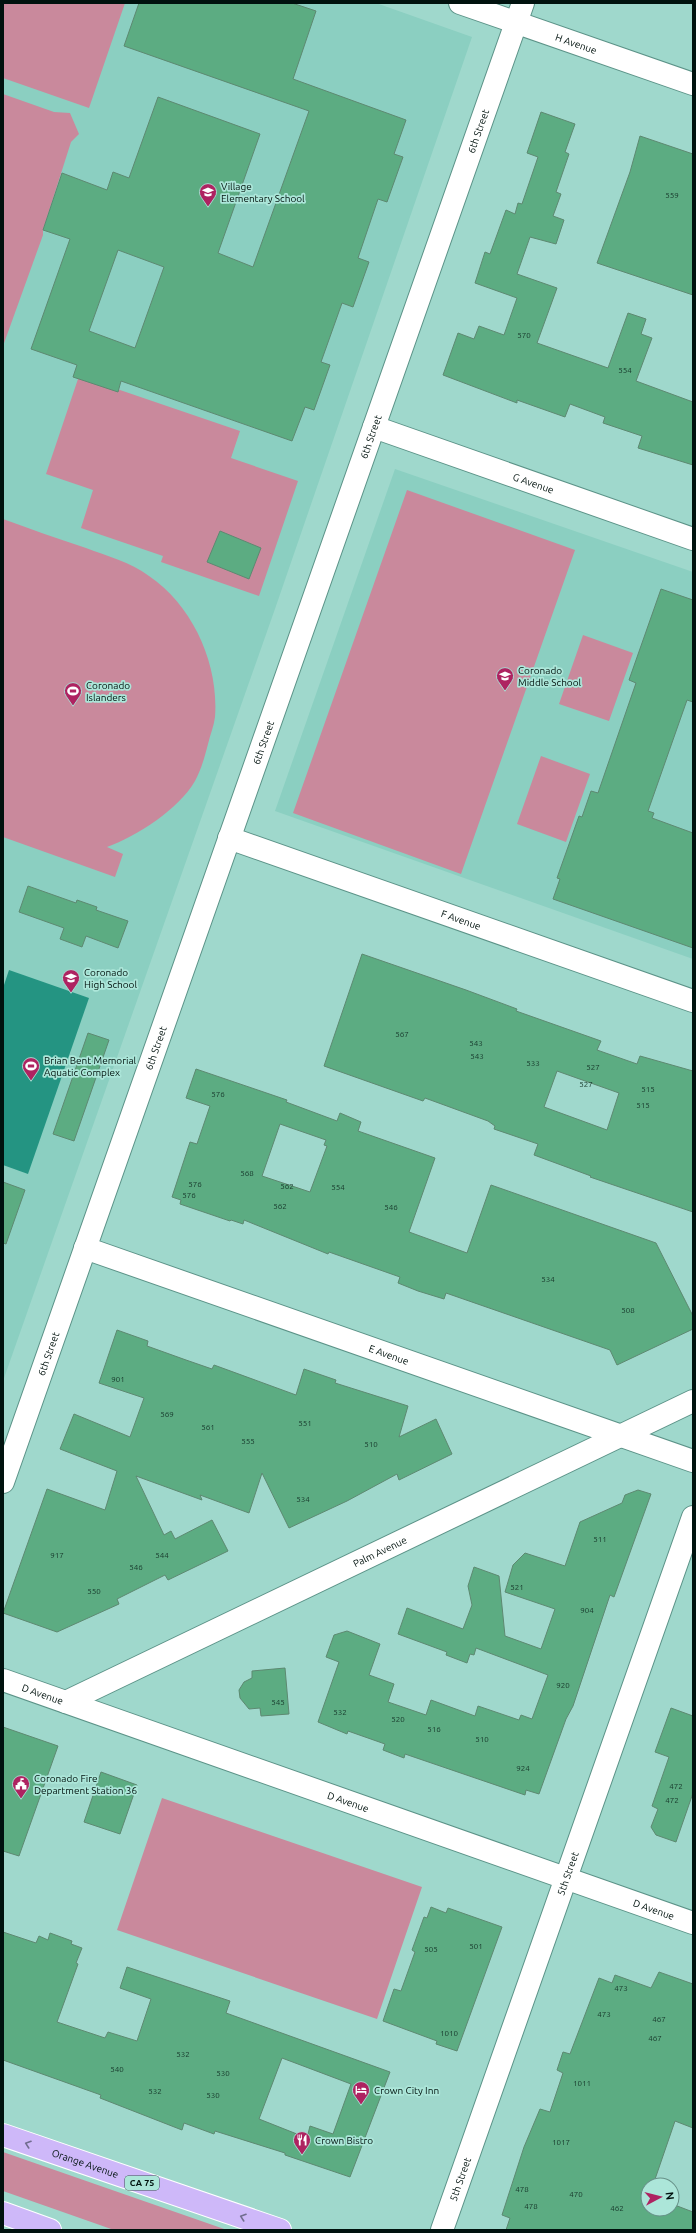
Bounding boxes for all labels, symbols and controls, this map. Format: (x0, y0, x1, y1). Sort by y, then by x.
street label: H Avenue (554, 32, 598, 56)
street label: 6th Street (466, 108, 491, 155)
place label: Village Elementary School (221, 181, 305, 204)
school or university icon: Village Elementary School (198, 182, 218, 207)
house number: 559 (665, 191, 679, 200)
house number: 570 (517, 331, 531, 340)
house number: 554 (618, 366, 632, 375)
street label: 6th Street (358, 414, 384, 460)
street label: G Avenue (511, 471, 555, 496)
place label: Coronado Middle School (518, 665, 582, 688)
school or university icon: Coronado Middle School (495, 666, 515, 691)
place label: Coronado Islanders (86, 680, 130, 703)
sports icon: Coronado Islanders (63, 681, 83, 706)
street label: 6th Street (251, 719, 276, 766)
street label: F Avenue (440, 908, 482, 932)
place label: Coronado High School (84, 967, 137, 990)
school or university icon: Coronado High School (61, 968, 81, 993)
street label: 6th Street (143, 1025, 169, 1072)
house number: 567 (395, 1030, 409, 1039)
house number: 543 (469, 1039, 483, 1048)
house number: 543 (470, 1052, 484, 1061)
place label: Brian Bent Memorial Aquatic Complex (44, 1055, 137, 1078)
sports icon: Brian Bent Memorial Aquatic Complex (21, 1056, 41, 1081)
house number: 533 (526, 1059, 540, 1068)
house number: 527 (586, 1063, 600, 1072)
house number: 527 (579, 1080, 593, 1089)
house number: 515 (641, 1085, 655, 1094)
house number: 576 (211, 1090, 225, 1099)
house number: 515 (636, 1101, 650, 1110)
house number: 568 (240, 1169, 254, 1178)
house number: 576 (188, 1180, 202, 1189)
house number: 562 (280, 1182, 294, 1191)
house number: 554 (331, 1183, 345, 1192)
house number: 576 (182, 1191, 196, 1200)
house number: 562 (273, 1202, 287, 1211)
house number: 546 (384, 1203, 398, 1212)
house number: 534 (541, 1275, 555, 1284)
house number: 508 (621, 1306, 635, 1315)
street label: 6th Street (36, 1330, 61, 1377)
street label: E Avenue (367, 1343, 410, 1367)
house number: 901 (111, 1375, 125, 1384)
house number: 569 (160, 1410, 174, 1419)
house number: 551 (298, 1419, 312, 1428)
house number: 561 (201, 1423, 215, 1432)
house number: 555 (241, 1437, 255, 1446)
house number: 510 (364, 1440, 378, 1449)
house number: 534 (296, 1495, 310, 1504)
street label: Palm Avenue (351, 1534, 409, 1569)
house number: 511 (593, 1535, 607, 1544)
house number: 917 (50, 1551, 64, 1560)
house number: 544 (155, 1551, 169, 1560)
house number: 546 (129, 1563, 143, 1572)
house number: 521 (510, 1583, 524, 1592)
house number: 550 (87, 1587, 101, 1596)
house number: 904 (580, 1606, 594, 1615)
house number: 920 (556, 1681, 570, 1690)
street label: D Avenue (20, 1682, 65, 1707)
house number: 545 (271, 1698, 285, 1707)
house number: 532 (333, 1708, 347, 1717)
house number: 520 (391, 1715, 405, 1724)
house number: 516 (427, 1725, 441, 1734)
house number: 510 (475, 1735, 489, 1744)
house number: 924 (516, 1764, 530, 1773)
place label: Coronado Fire Department Station 36 (34, 1773, 138, 1796)
public building icon: Coronado Fire Department Station 36 (11, 1774, 31, 1799)
house number: 472 (669, 1782, 683, 1791)
street label: D Avenue (326, 1790, 370, 1814)
house number: 472 (665, 1796, 679, 1805)
street label: 5th Street (555, 1850, 581, 1897)
street label: D Avenue (631, 1897, 676, 1922)
house number: 501 (469, 1942, 483, 1951)
house number: 505 (424, 1945, 438, 1954)
house number: 473 (614, 1984, 628, 1993)
house number: 473 (597, 2010, 611, 2019)
house number: 467 (652, 2015, 666, 2024)
house number: 1010 (440, 2029, 459, 2038)
house number: 467 (648, 2034, 662, 2043)
house number: 532 (176, 2050, 190, 2059)
house number: 540 (110, 2065, 124, 2074)
house number: 530 (216, 2069, 230, 2078)
house number: 1011 (573, 2079, 591, 2088)
hotel icon: Crown City Inn (351, 2080, 371, 2105)
place label: Crown City Inn (374, 2085, 439, 2096)
house number: 532 (148, 2087, 162, 2096)
house number: 530 (206, 2091, 220, 2100)
restaurant icon: Crown Bistro (292, 2130, 312, 2155)
place label: Crown Bistro (315, 2135, 373, 2146)
house number: 1017 (552, 2138, 570, 2147)
one-way arrow (24, 2140, 31, 2148)
street label: Orange Avenue (50, 2147, 120, 2180)
street label: 5th Street (448, 2156, 473, 2203)
road number: CA 75 (125, 2176, 159, 2190)
north arrow (640, 2177, 680, 2217)
house number: 478 (515, 2185, 529, 2194)
house number: 470 (569, 2190, 583, 2199)
text: N (663, 2191, 676, 2201)
house number: 478 (524, 2202, 538, 2211)
house number: 462 (610, 2204, 624, 2213)
one-way arrow (240, 2214, 247, 2222)

